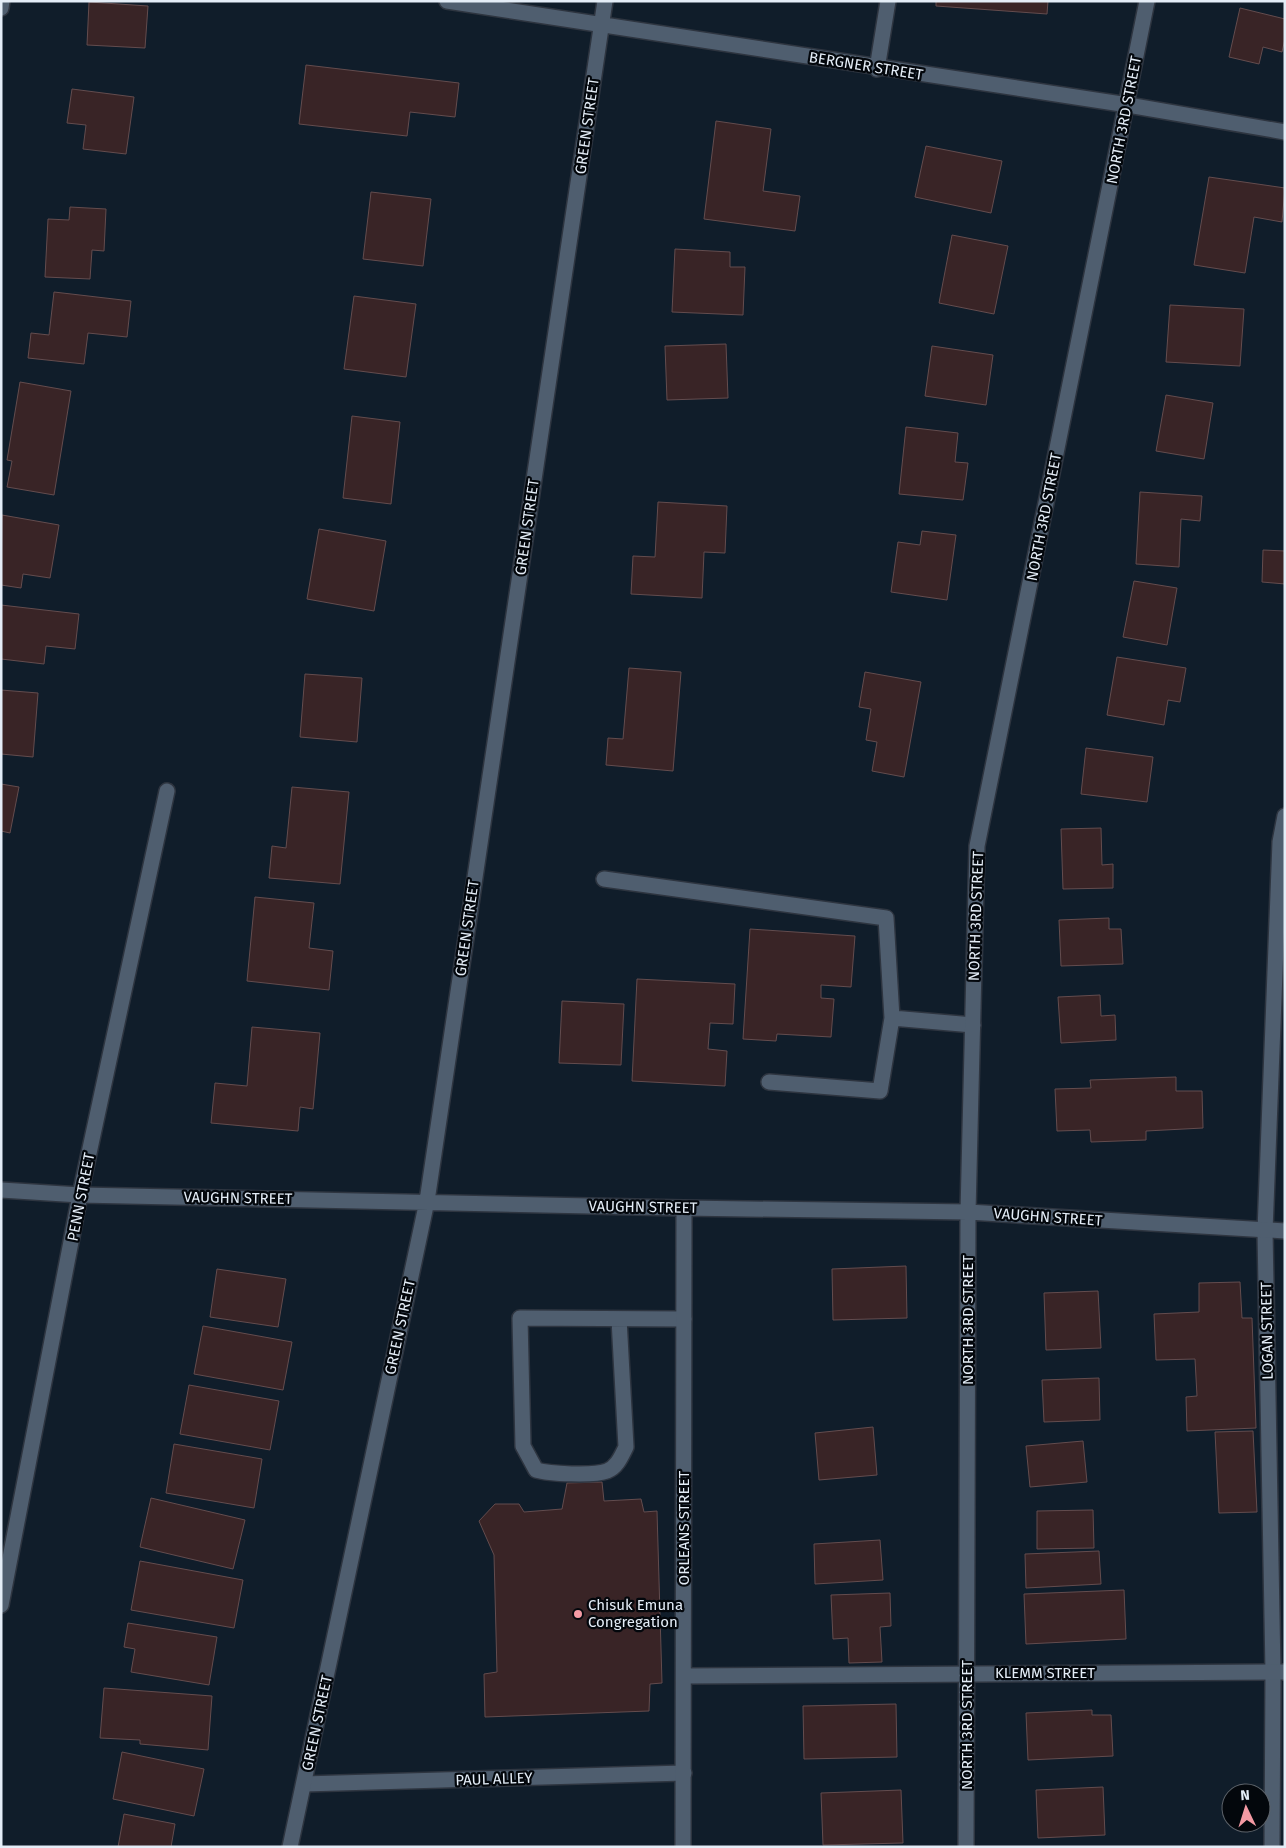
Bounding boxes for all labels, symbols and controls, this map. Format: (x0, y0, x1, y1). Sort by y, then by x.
street label: BERGNER STREET (808, 48, 925, 84)
street label: NORTH 3RD STREET (1103, 54, 1145, 186)
street label: GREEN STREET (571, 76, 603, 175)
street label: NORTH 3RD STREET (1023, 451, 1065, 583)
street label: GREEN STREET (511, 477, 543, 576)
street label: NORTH 3RD STREET (965, 850, 987, 981)
street label: GREEN STREET (451, 878, 483, 977)
street label: PENN STREET (64, 1151, 98, 1243)
street label: VAUGHN STREET (183, 1188, 293, 1208)
street label: VAUGHN STREET (588, 1197, 698, 1217)
street label: VAUGHN STREET (993, 1204, 1103, 1230)
street label: NORTH 3RD STREET (959, 1255, 977, 1385)
street label: GREEN STREET (381, 1277, 419, 1376)
street label: LOGAN STREET (1257, 1282, 1277, 1380)
street label: ORLEANS STREET (675, 1471, 693, 1585)
place label: Chisuk Emuna Congregation (588, 1596, 683, 1631)
marker: Chisuk Emuna Congregation (572, 1608, 584, 1620)
street label: NORTH 3RD STREET (958, 1660, 976, 1790)
street label: KLEMM STREET (995, 1664, 1095, 1682)
street label: GREEN STREET (298, 1673, 336, 1772)
street label: PAUL ALLEY (455, 1769, 534, 1789)
north arrow (1221, 1783, 1271, 1833)
text: N (1240, 1787, 1250, 1804)

